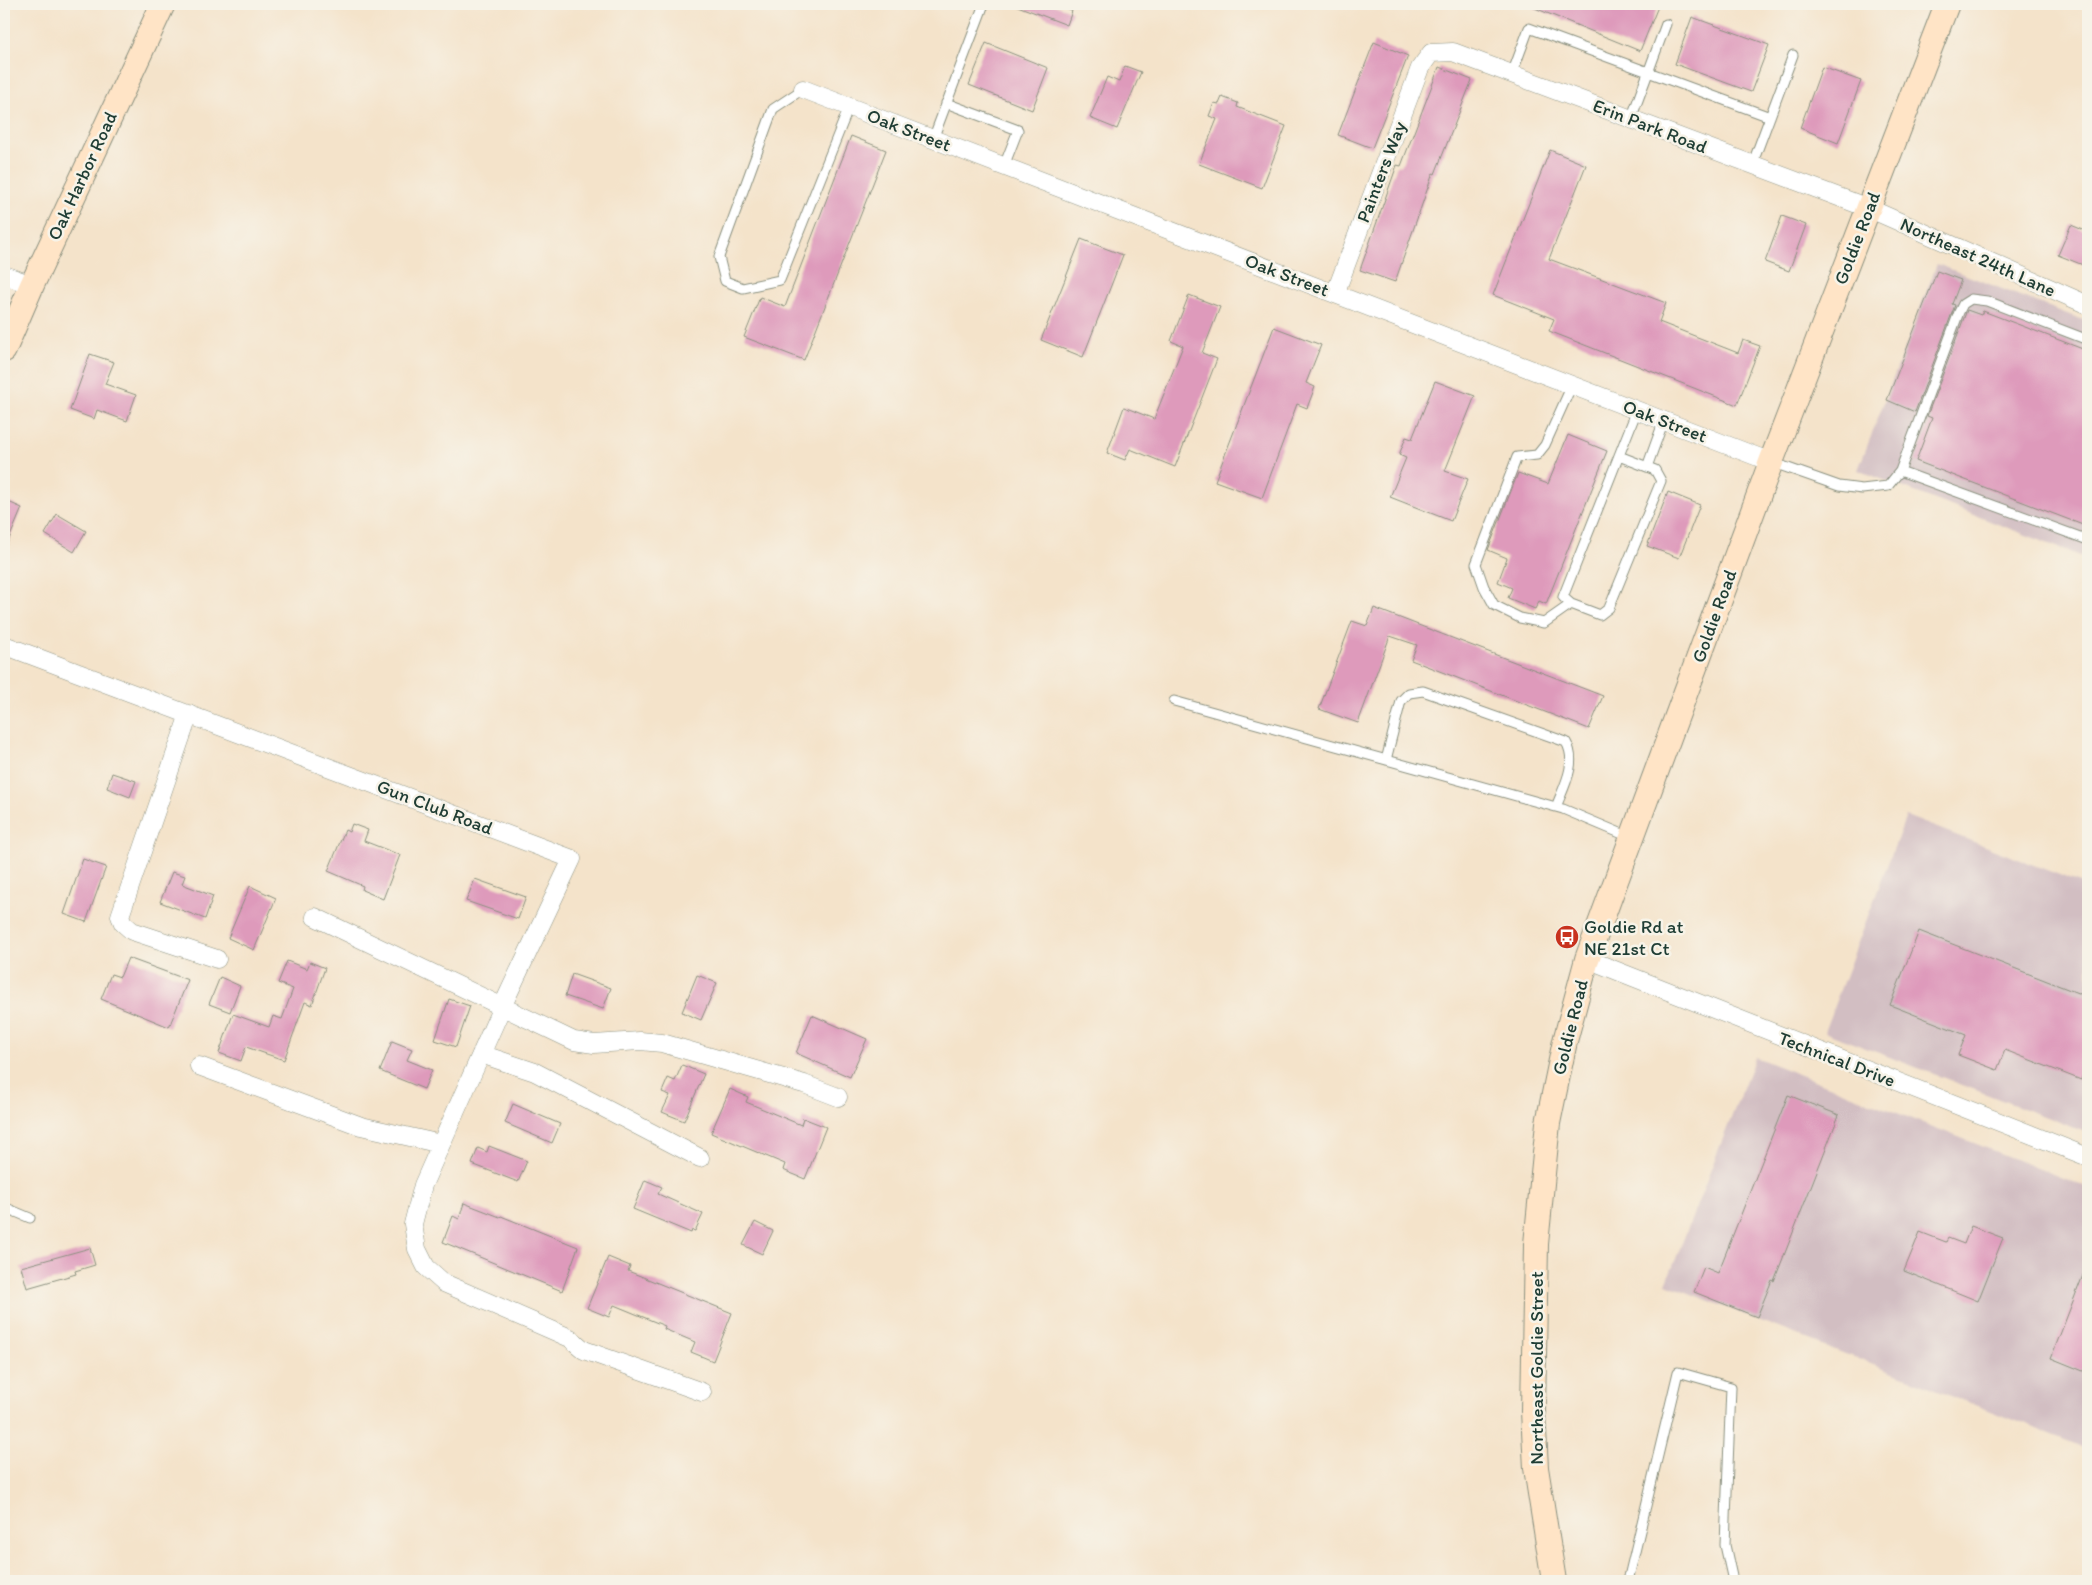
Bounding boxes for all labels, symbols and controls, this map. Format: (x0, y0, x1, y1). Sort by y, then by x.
street label: Erin Park Road (1590, 94, 1710, 158)
street label: Oak Street (864, 103, 954, 157)
street label: Oak Harbor Road (42, 108, 122, 244)
street label: Painters Way (1351, 118, 1411, 226)
street label: Goldie Road (1829, 188, 1885, 288)
street label: Northeast 24th Lane (1897, 212, 2059, 302)
street label: Oak Street (1242, 248, 1332, 302)
street label: Oak Street (1620, 394, 1710, 448)
street label: Goldie Road (1687, 566, 1742, 666)
street label: Gun Club Road (374, 774, 497, 840)
place label: Goldie Rd at NE 21st Ct (1584, 915, 1684, 960)
bus stop icon: Goldie Rd at NE 21st Ct (1554, 924, 1580, 950)
street label: Goldie Road (1547, 976, 1593, 1077)
street label: Technical Drive (1775, 1026, 1899, 1092)
street label: Northeast Goldie Street (1525, 1271, 1548, 1465)

